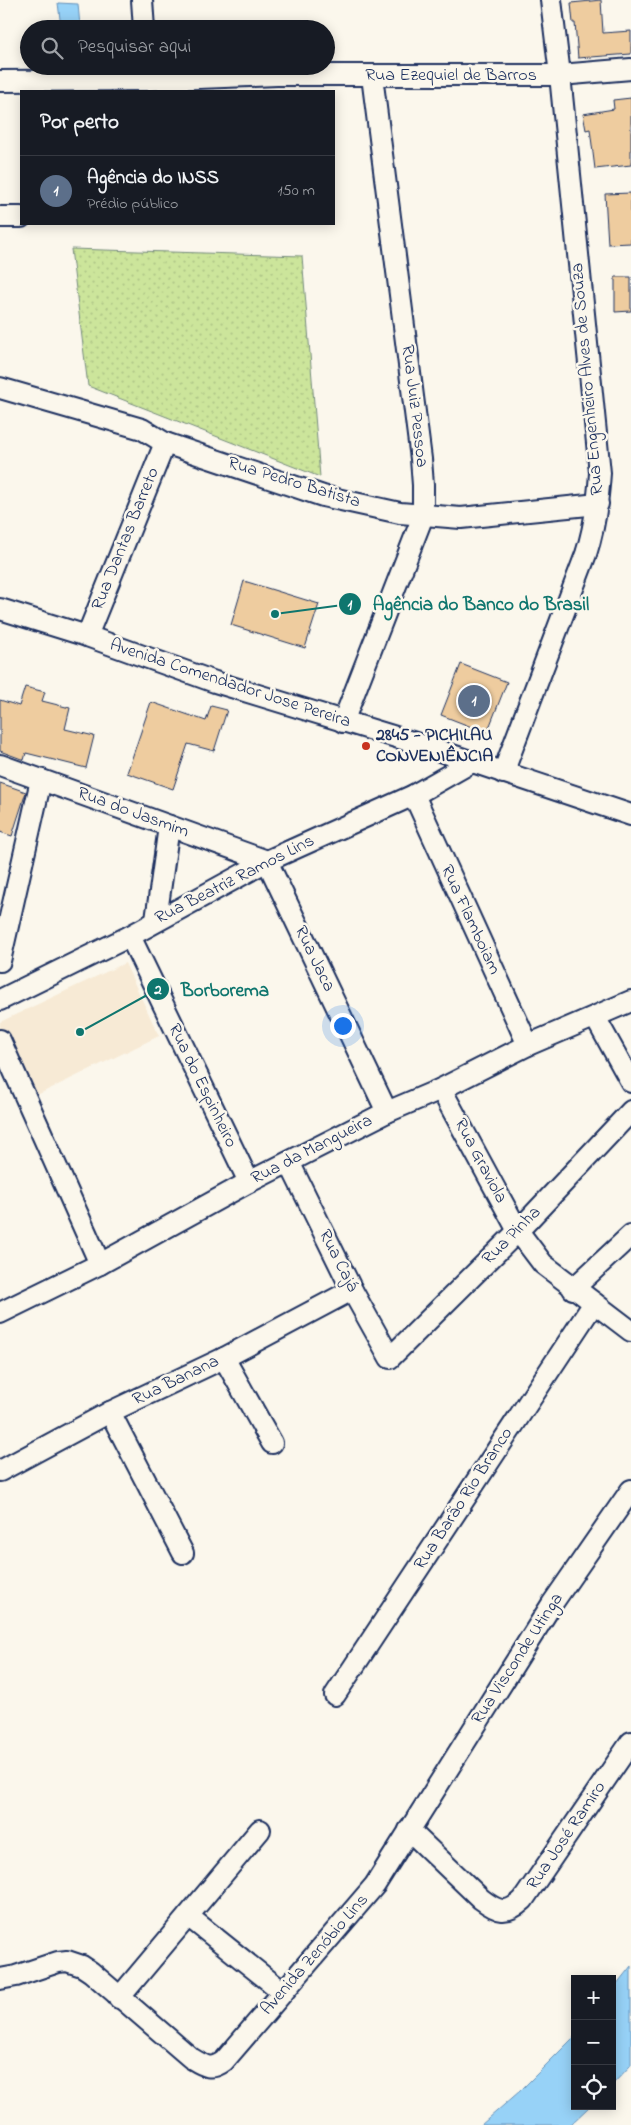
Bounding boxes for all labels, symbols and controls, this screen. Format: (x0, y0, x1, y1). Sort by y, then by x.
search box (20, 20, 335, 75)
icon: search (38, 34, 66, 62)
text: Pesquisar aqui (78, 34, 191, 61)
street label: Rua Ezequiel de Barros (365, 63, 537, 89)
text: Por perto (40, 108, 119, 138)
text: Agência do INSS (87, 165, 219, 192)
text: 1 (53, 179, 59, 203)
text: 150 m (277, 179, 315, 203)
text: Prédio público (87, 192, 178, 216)
street label: Rua Engenheiro Alves de Souza (565, 262, 612, 496)
street label: Rua Juiz Pessoa (394, 343, 434, 469)
street label: Rua Pedro Batista (224, 450, 364, 516)
street label: Rua Dantas Barreto (85, 464, 167, 614)
callout: Agência do Banco do Brasil (338, 587, 599, 621)
text: Agência do Banco do Brasil (373, 592, 589, 621)
text: 1 (348, 594, 353, 616)
street label: Avenida Comendador Jose Pereira (106, 633, 354, 735)
pin: 1 (458, 682, 490, 720)
place label: 2845 - PICHILAU CONVENIÊNCIA (375, 723, 493, 770)
marker: 2845 - PICHILAU CONVENIÊNCIA (360, 740, 372, 752)
street label: Rua do Jasmim (73, 781, 193, 845)
street label: Rua Beatriz Ramos Lins (151, 829, 319, 931)
street label: Rua Flamboiam (433, 861, 507, 979)
street label: Rua Jaca (287, 922, 341, 996)
callout: Borborema (146, 972, 279, 1006)
text: Borborema (180, 978, 269, 1005)
text: 2 (153, 979, 162, 1001)
your location (330, 1013, 356, 1039)
street label: Rua do Espinheiro (161, 1020, 243, 1152)
street label: Rua da Mangueira (247, 1108, 378, 1193)
street label: Rua Graviola (447, 1114, 513, 1208)
street label: Rua Pinha (477, 1201, 547, 1271)
street label: Rua Cajá (311, 1225, 365, 1297)
street label: Rua Banana (128, 1349, 224, 1413)
street label: Rua Barão Rio Branco (408, 1423, 520, 1575)
street label: Rua Visconde Utinga (466, 1588, 571, 1731)
street label: Rua José Ramiro (521, 1776, 613, 1896)
street label: Avenida Zenóbio Lins (255, 1889, 375, 2021)
map controls (571, 1975, 616, 2110)
button: + (571, 1975, 616, 2020)
button: − (571, 2020, 616, 2065)
button: locate (571, 2065, 616, 2110)

